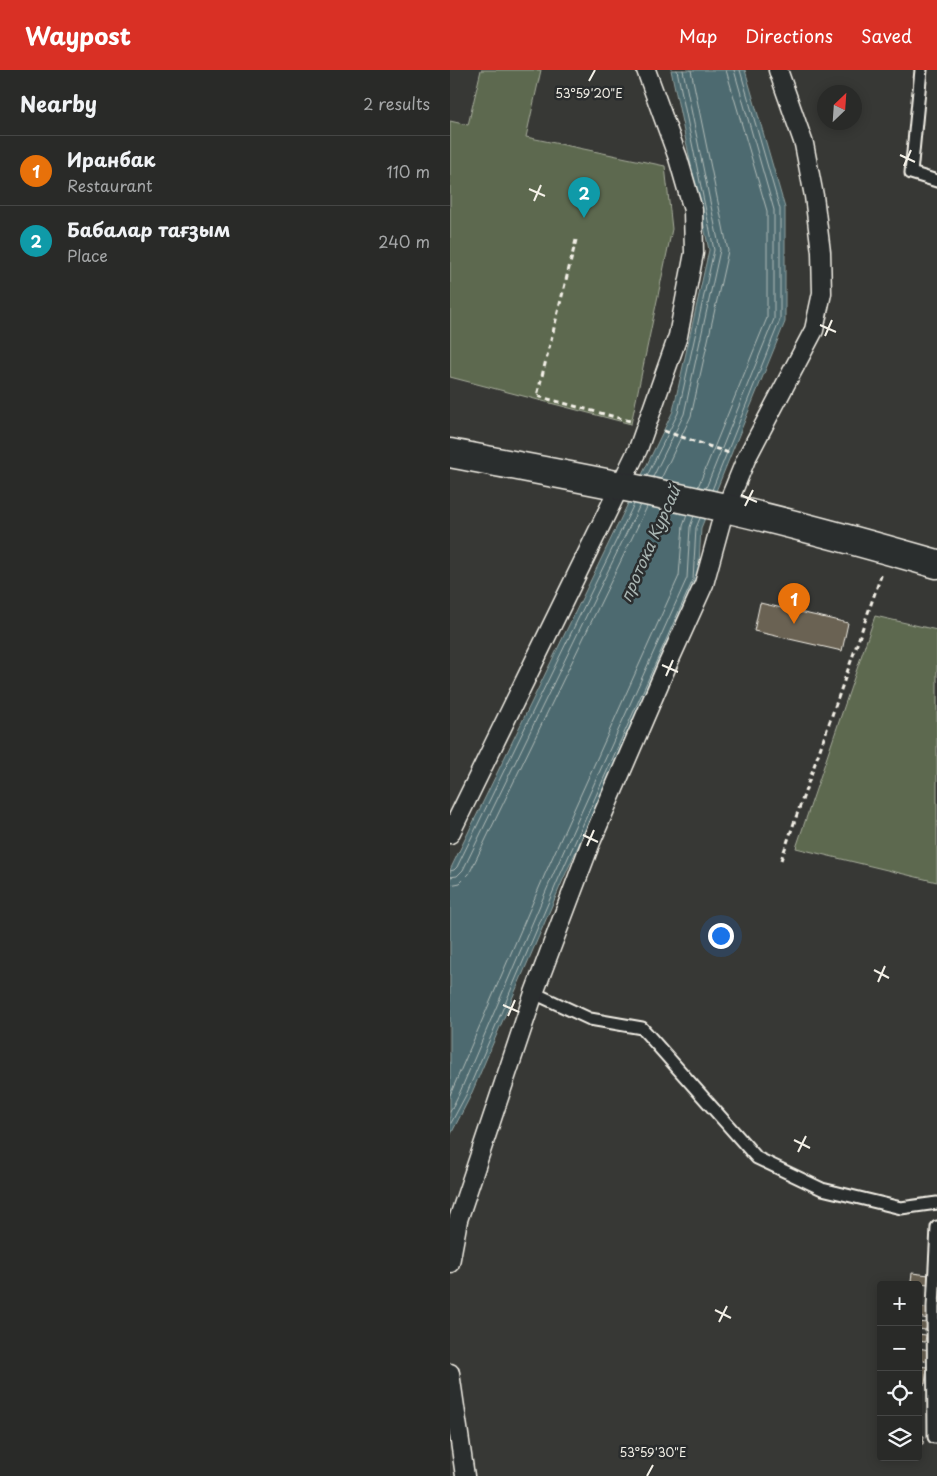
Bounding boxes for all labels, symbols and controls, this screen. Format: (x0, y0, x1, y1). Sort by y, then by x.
text: Waypost (25, 17, 131, 53)
text: Map (679, 22, 717, 49)
text: Directions (745, 22, 833, 49)
text: Saved (861, 22, 912, 49)
text: 53°59'20"E (555, 84, 623, 102)
north arrow (817, 85, 862, 130)
text: Nearby (20, 87, 97, 119)
text: 2 results (363, 91, 430, 115)
text: Иранбак (67, 145, 155, 173)
text: 1 (32, 159, 40, 183)
text: 110 m (387, 159, 430, 183)
text: Restaurant (67, 173, 153, 197)
pin: 2 (568, 177, 600, 218)
text: Бабалар тағзым (67, 215, 230, 243)
text: 2 (30, 229, 42, 253)
text: 240 m (378, 229, 430, 253)
text: Place (67, 243, 108, 267)
water label: протока Курсай (613, 479, 686, 605)
pin: 1 (778, 583, 810, 624)
your location (708, 923, 734, 949)
map controls (877, 1281, 922, 1461)
button: + (877, 1281, 922, 1326)
button: − (877, 1326, 922, 1371)
button: locate (877, 1371, 922, 1416)
button: layers (877, 1416, 922, 1461)
text: 53°59'30"E (619, 1443, 687, 1461)

